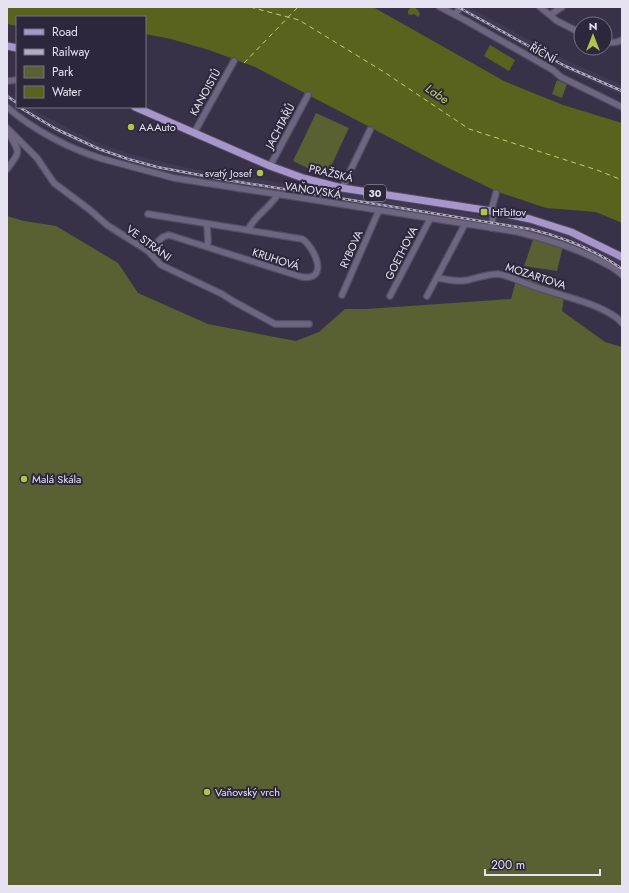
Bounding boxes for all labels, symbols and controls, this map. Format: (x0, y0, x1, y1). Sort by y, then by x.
legend (16, 16, 146, 108)
north arrow (573, 16, 613, 56)
text: N (589, 18, 597, 34)
text: Road (52, 23, 78, 41)
street label: ŘÍČNÍ (527, 39, 559, 67)
text: Railway (52, 43, 90, 61)
text: Park (52, 63, 74, 81)
street label: KANOISTŮ (186, 66, 225, 118)
water label: Labe (422, 80, 452, 108)
text: Water (52, 83, 83, 101)
street label: JACHTAŘŮ (260, 100, 299, 153)
place label: AAAuto (139, 119, 176, 135)
marker: AAAuto (126, 122, 136, 132)
street label: PRAŽSKÁ (307, 160, 355, 186)
place label: svatý Josef (205, 165, 253, 181)
marker: svatý Josef (255, 168, 265, 178)
street label: VAŇOVSKÁ (284, 178, 343, 202)
road number: 30 (364, 185, 386, 201)
place label: Hřbitov (492, 204, 526, 220)
marker: Hřbitov (479, 207, 489, 217)
street label: VE STRÁNI (123, 221, 175, 265)
street label: GOETHOVA (381, 223, 422, 282)
street label: RYBOVA (336, 227, 367, 271)
street label: KRUHOVÁ (250, 244, 302, 274)
street label: MOZARTOVA (504, 259, 569, 294)
place label: Malá Skála (32, 471, 81, 487)
marker: Malá Skála (19, 474, 29, 484)
place label: Vaňovský vrch (215, 784, 280, 800)
marker: Vaňovský vrch (202, 787, 212, 797)
scale bar (485, 851, 600, 877)
text: 200 m (491, 856, 525, 874)

